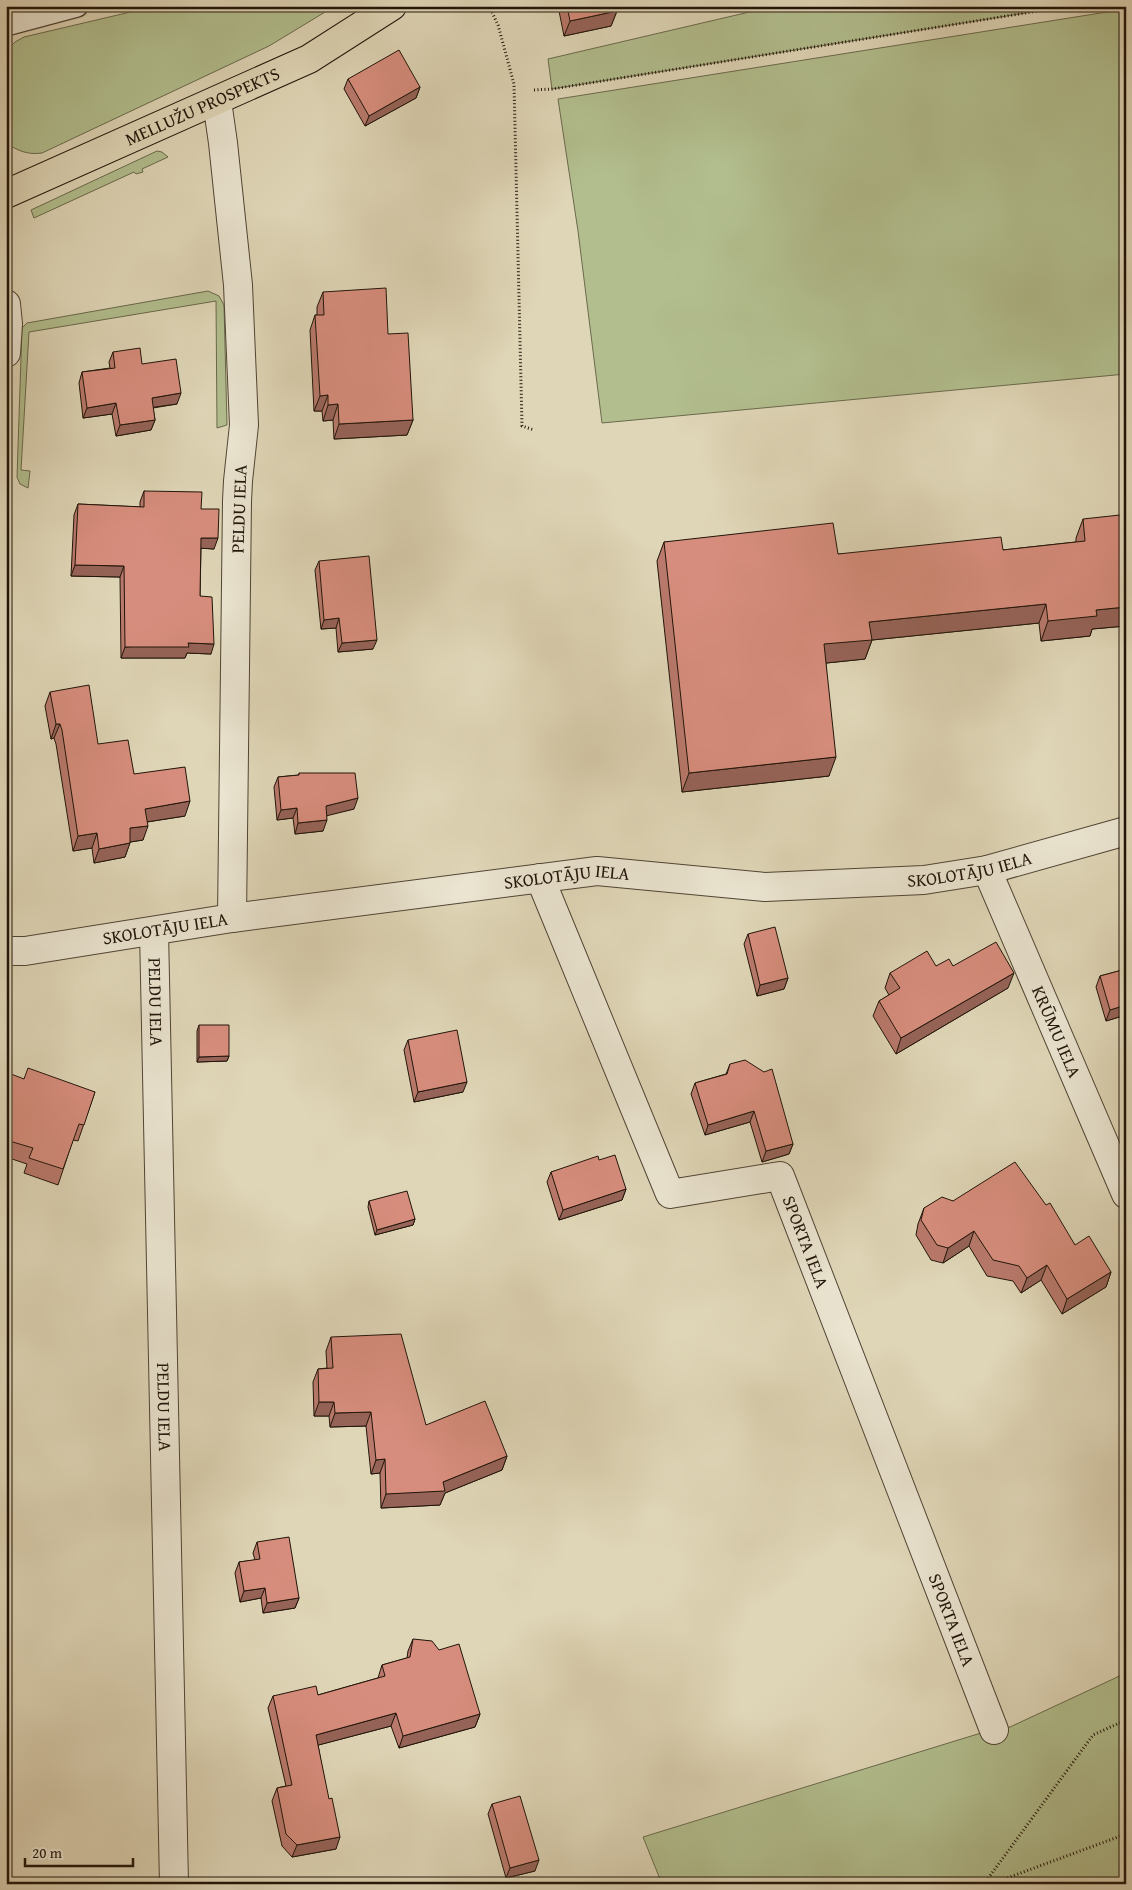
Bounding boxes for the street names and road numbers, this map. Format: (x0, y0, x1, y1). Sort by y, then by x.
street label: MELLUŽU PROSPEKTS (121, 60, 284, 152)
street label: PELDU IELA (223, 464, 254, 554)
street label: SKOLOTĀJU IELA (907, 844, 1035, 894)
street label: SKOLOTĀJU IELA (502, 857, 631, 896)
street label: SKOLOTĀJU IELA (101, 905, 230, 951)
street label: PELDU IELA (142, 957, 170, 1047)
street label: KRŪMU IELA (1025, 981, 1089, 1082)
street label: SPORTA IELA (776, 1191, 836, 1292)
street label: PELDU IELA (150, 1362, 179, 1452)
street label: SPORTA IELA (922, 1569, 982, 1670)

